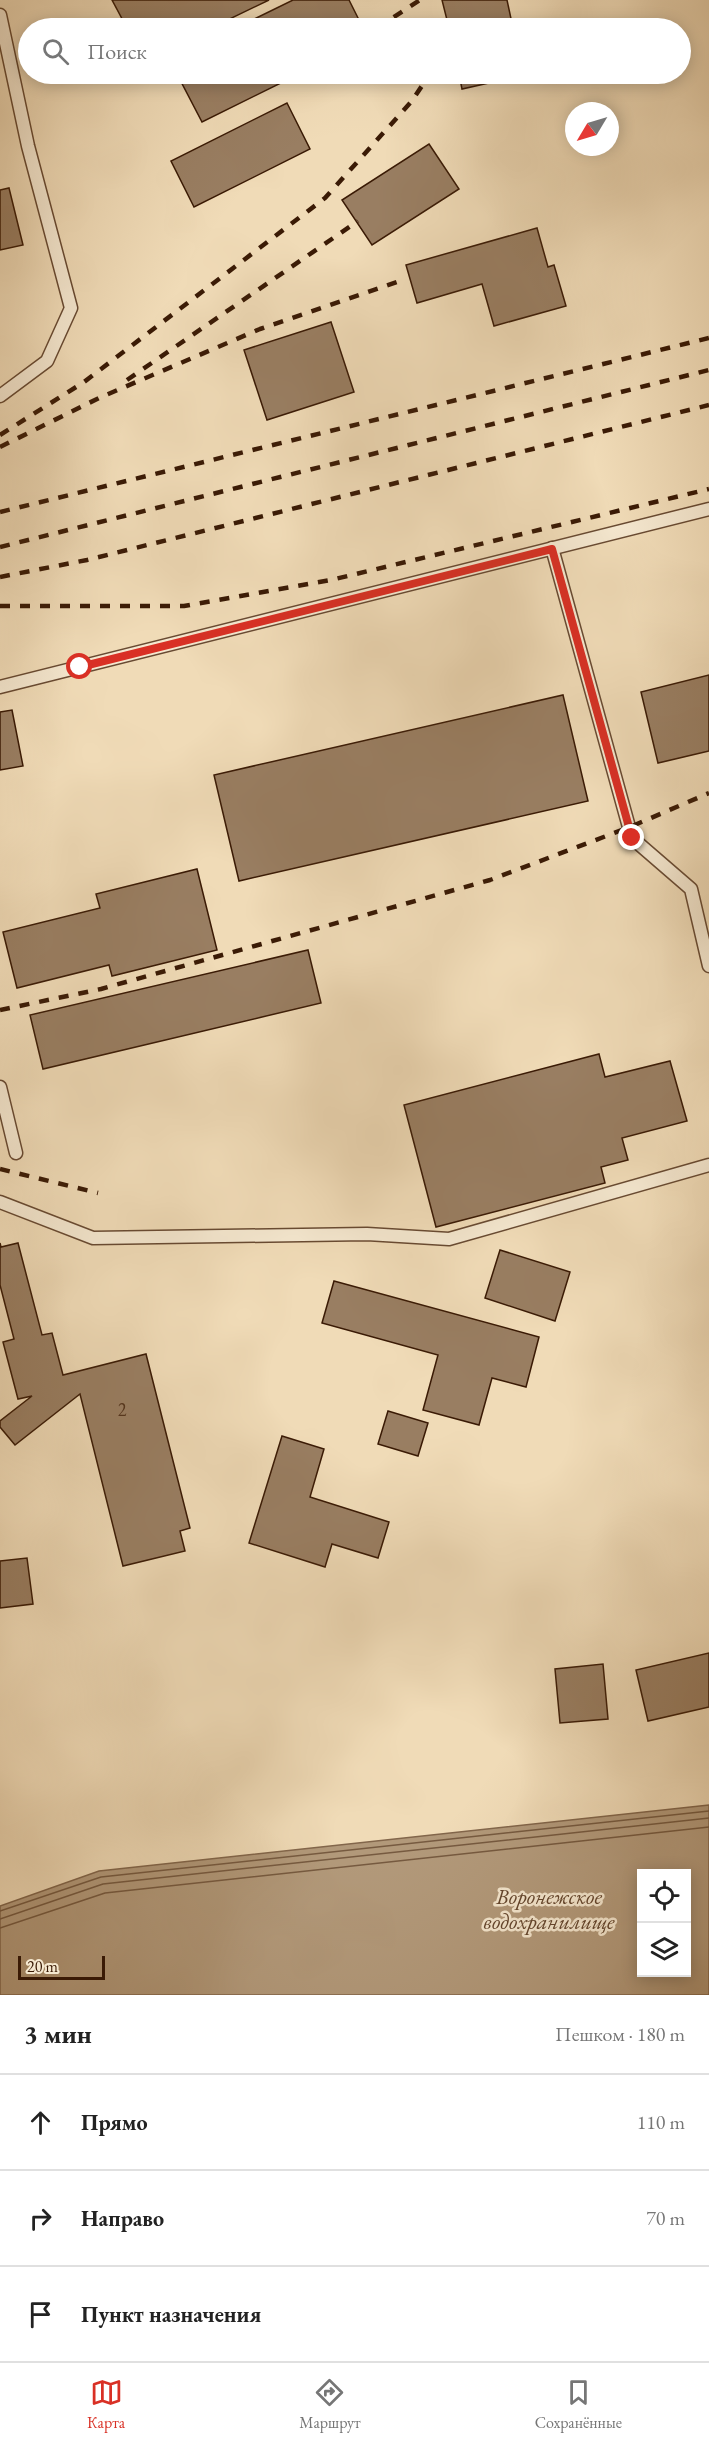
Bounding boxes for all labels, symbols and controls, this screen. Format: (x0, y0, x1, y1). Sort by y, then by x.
search box (18, 18, 691, 84)
icon: search (39, 35, 72, 68)
text: Поиск (87, 37, 147, 66)
north arrow (565, 102, 619, 156)
route start (66, 653, 92, 679)
route end (618, 824, 644, 850)
house number: 2 (118, 1398, 127, 1421)
map controls (637, 1869, 691, 1977)
button: locate (637, 1869, 691, 1923)
water label: Воронежское водохранилище (483, 1882, 615, 1936)
button: layers (637, 1923, 691, 1977)
scale bar (18, 1953, 105, 1980)
text: 20 m (27, 1956, 58, 1977)
text: 3 мин (24, 2017, 92, 2051)
text: Пешком · 180 m (555, 2021, 685, 2047)
icon: ahead (24, 2106, 57, 2139)
text: Прямо (81, 2108, 148, 2137)
text: 110 m (637, 2109, 685, 2135)
icon: right (24, 2202, 57, 2235)
text: Направо (81, 2204, 164, 2233)
text: 70 m (646, 2205, 685, 2231)
icon: arrive (24, 2298, 57, 2331)
text: Пункт назначения (81, 2300, 261, 2329)
tab: Карта (87, 2376, 125, 2433)
tab: Маршрут (299, 2376, 361, 2433)
tab: Сохранённые (535, 2376, 622, 2433)

